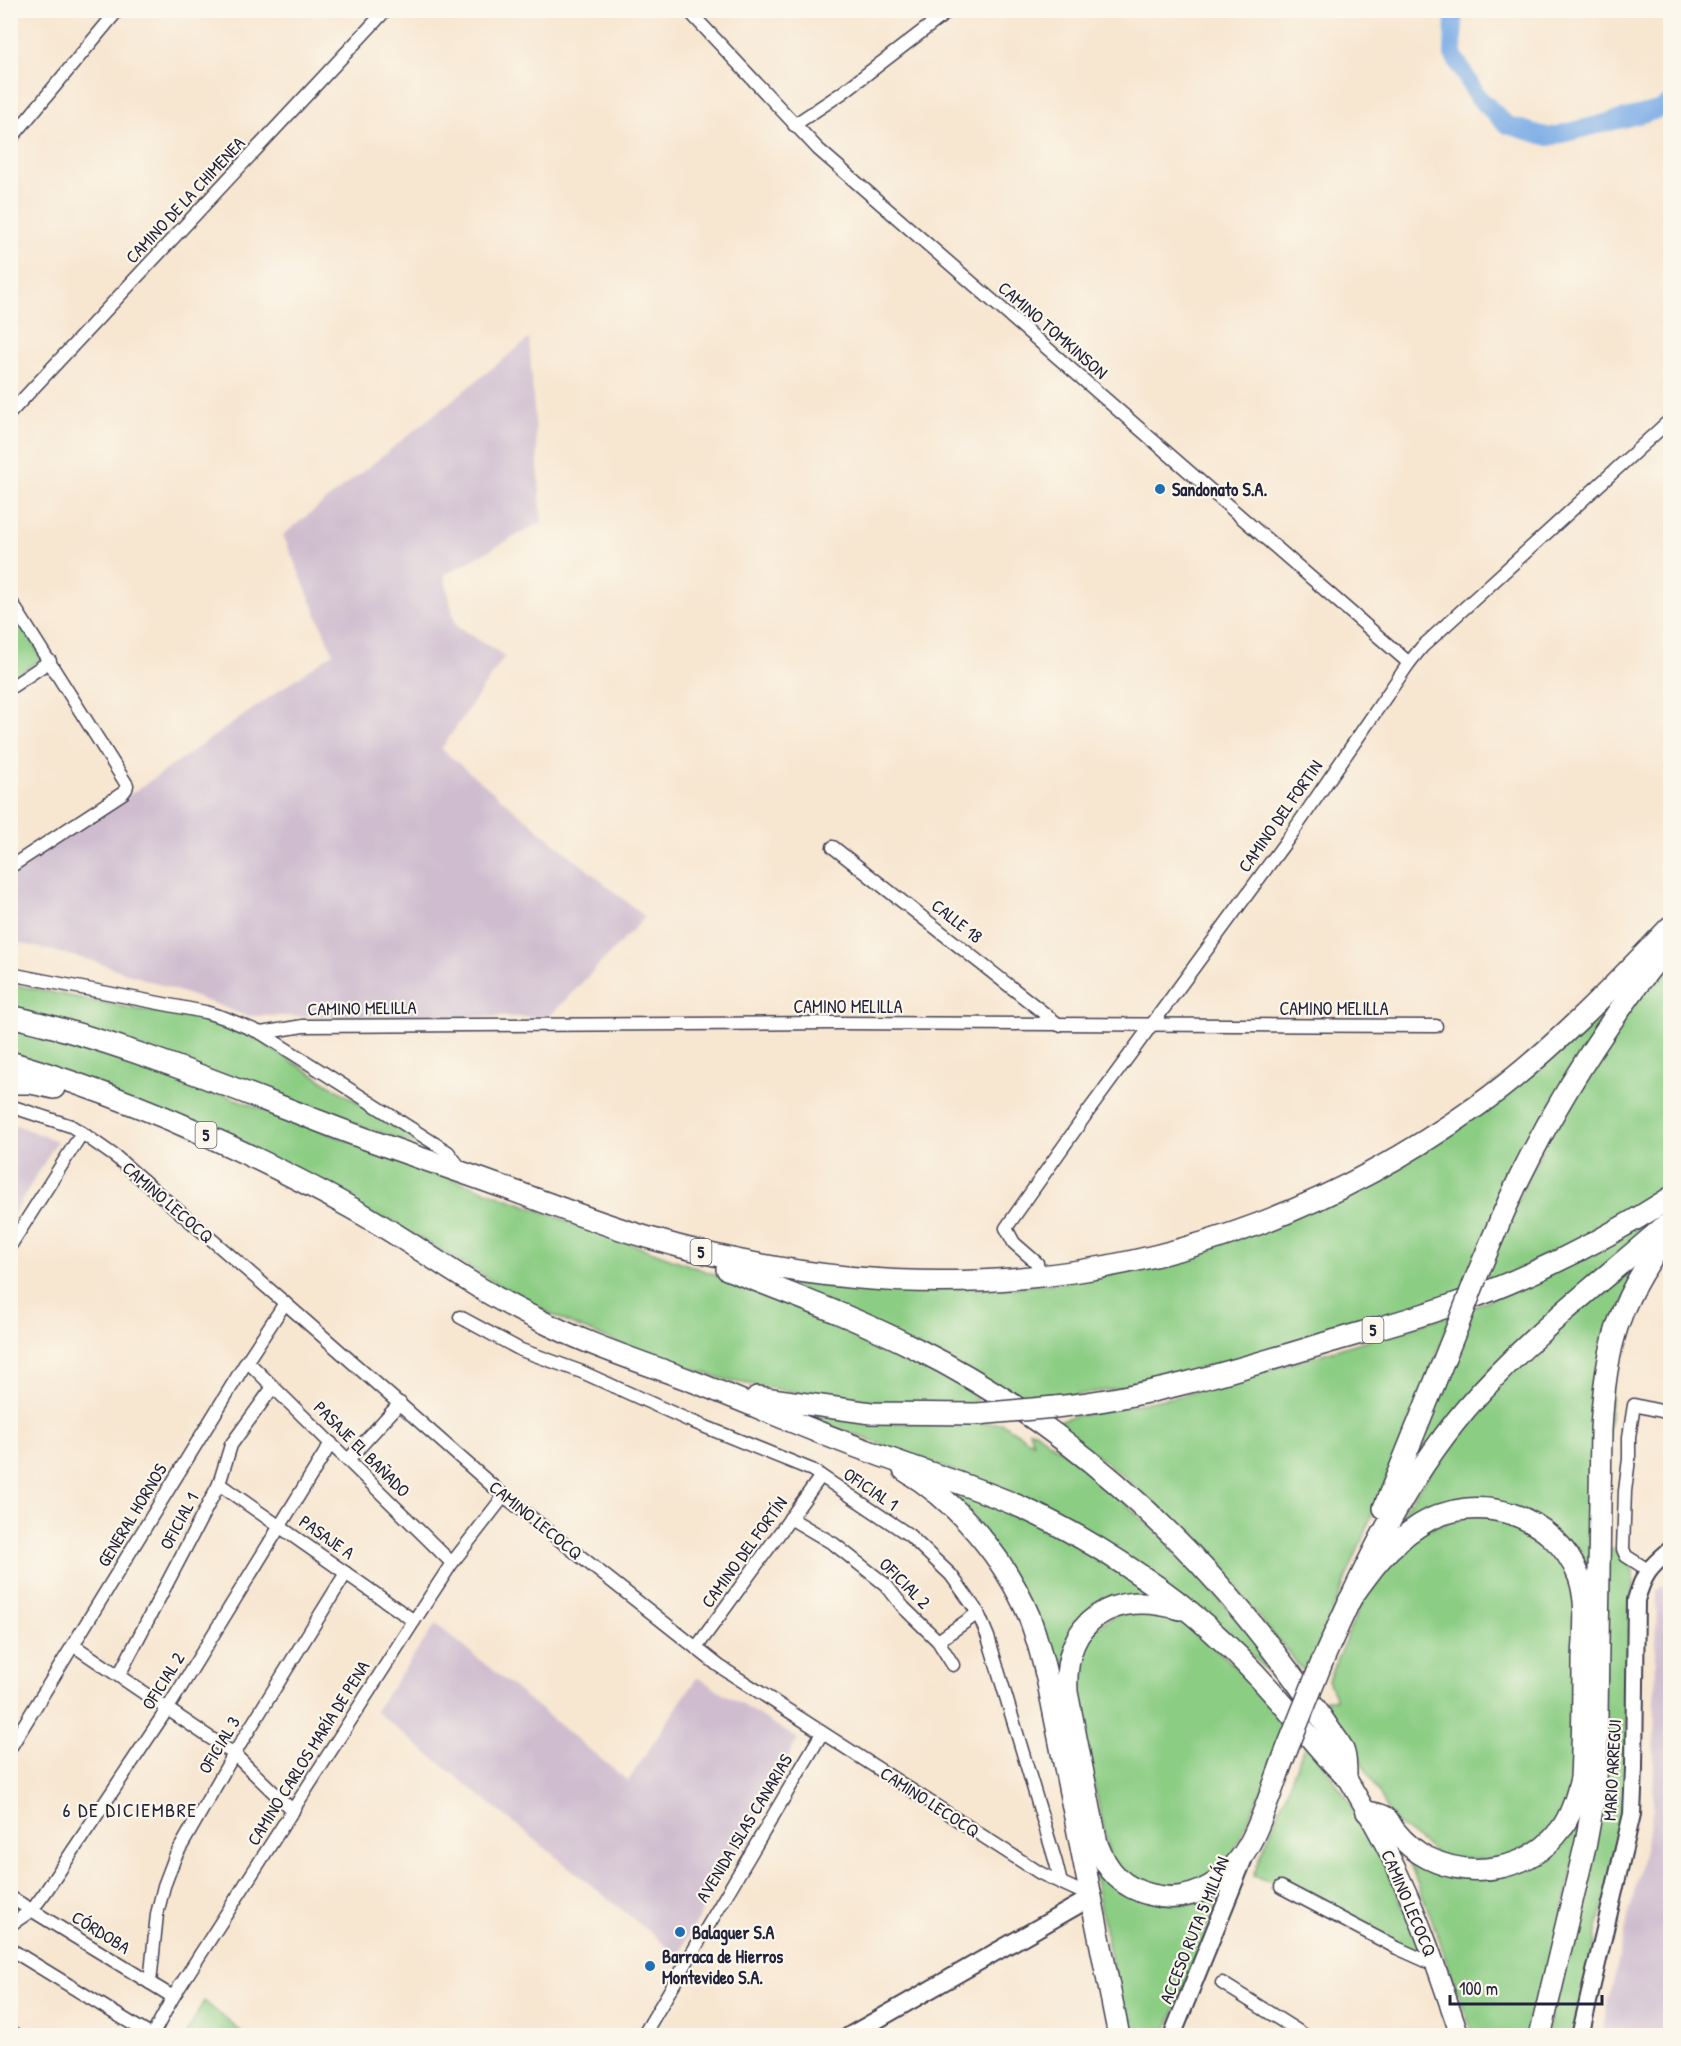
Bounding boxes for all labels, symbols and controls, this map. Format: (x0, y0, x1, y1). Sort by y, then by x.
street label: CAMINO DE LA CHIMENEA (120, 131, 251, 269)
street label: CAMINO TOMKINSON (993, 275, 1113, 385)
place label: Sandonato S.A. (1172, 477, 1267, 502)
marker: Sandonato S.A. (1153, 482, 1167, 496)
street label: CAMINO DEL FORTIN (1232, 755, 1328, 877)
street label: CALLE 18 (926, 893, 988, 949)
street label: CAMINO MELILLA (793, 994, 903, 1019)
street label: CAMINO MELILLA (307, 995, 417, 1021)
street label: CAMINO MELILLA (1279, 996, 1389, 1021)
road number: 5 (196, 1122, 216, 1148)
street label: CAMINO LECOCQ (117, 1155, 219, 1249)
road number: 5 (690, 1239, 712, 1265)
road number: 5 (1362, 1317, 1384, 1343)
street label: PASAJE EL BAÑADO (308, 1395, 416, 1503)
street label: GENERAL HORNOS (91, 1459, 173, 1571)
street label: OFICIAL 1 (839, 1462, 903, 1516)
street label: CAMINO LECOCQ (484, 1475, 588, 1565)
street label: OFICIAL 1 (154, 1488, 204, 1554)
street label: CAMINO DEL FORTÍN (695, 1491, 793, 1613)
street label: PASAJE A (294, 1509, 360, 1565)
street label: OFICIAL 2 (874, 1552, 937, 1615)
street label: OFICIAL 2 (136, 1647, 191, 1714)
street label: CAMINO CARLOS MARÍA DE PENA (241, 1656, 375, 1850)
street label: OFICIAL 3 (192, 1712, 246, 1778)
street label: MARIO ARREGUI (1597, 1718, 1627, 1822)
street label: AVENIDA ISLAS CANARIAS (690, 1749, 798, 1907)
street label: CAMINO LECOCQ (876, 1761, 984, 1843)
district label: 6 DE DICIEMBRE (62, 1796, 198, 1823)
street label: CAMINO LECOCQ (1375, 1846, 1443, 1960)
street label: ACCESO RUTA 5 MILLÁN (1153, 1853, 1235, 2007)
street label: CÓRDOBA (67, 1904, 135, 1960)
place label: Balaguer S.A (692, 1920, 775, 1946)
marker: Balaguer S.A (673, 1925, 687, 1939)
place label: Barraca de Hierros Montevideo S.A. (662, 1944, 783, 1990)
marker: Barraca de Hierros Montevideo S.A. (643, 1959, 657, 1973)
scale bar (1450, 1968, 1602, 2006)
text: 100 m (1459, 1976, 1498, 2001)

